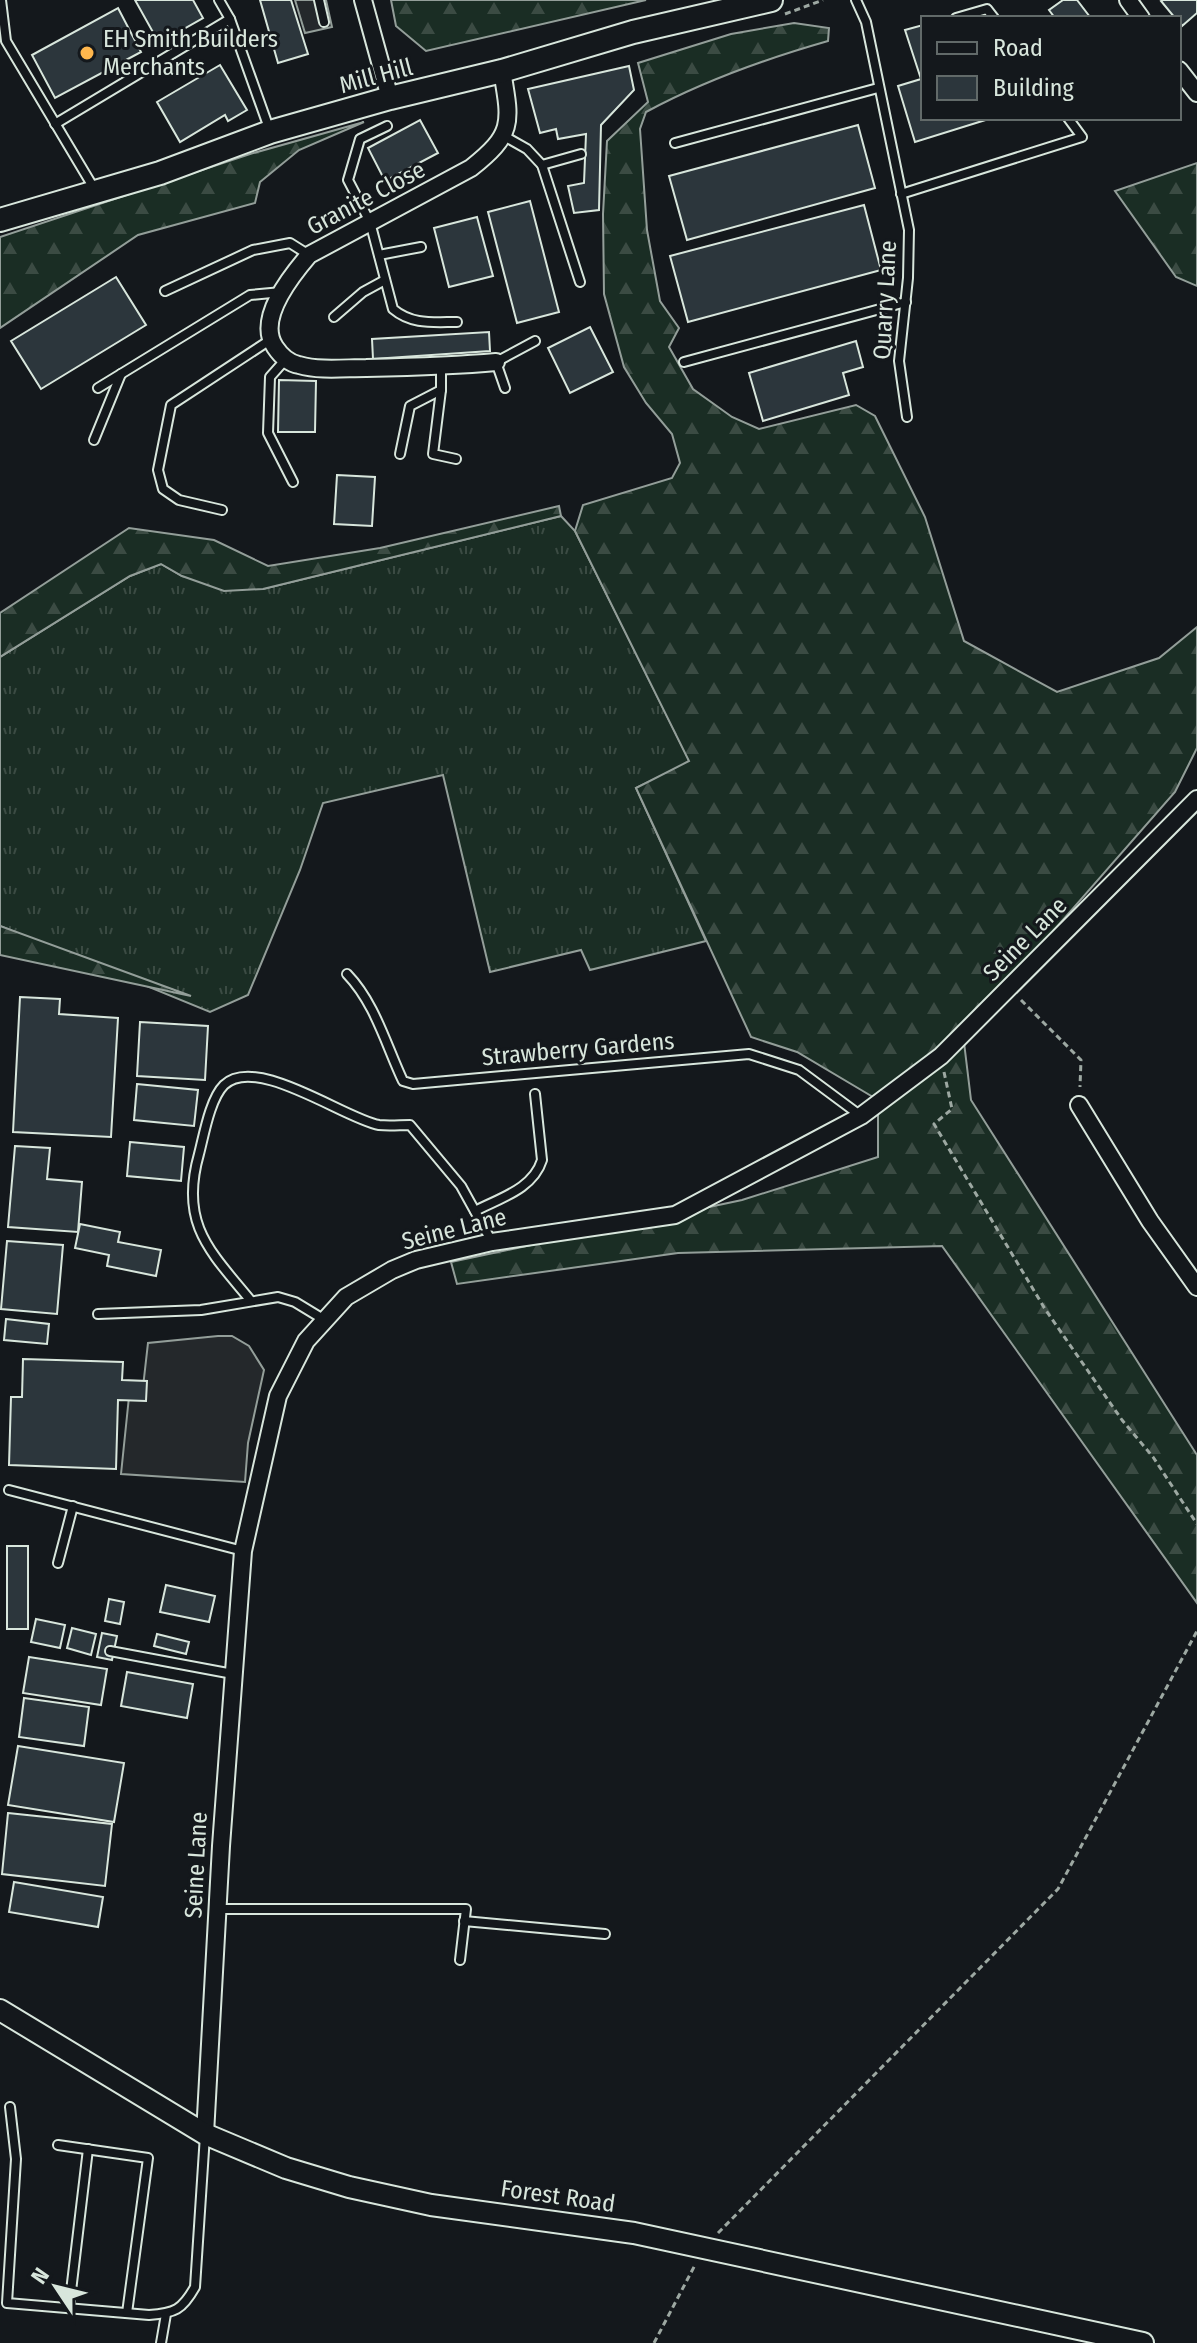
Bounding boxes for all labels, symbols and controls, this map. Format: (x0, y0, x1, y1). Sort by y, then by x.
legend (921, 16, 1181, 120)
place label: EH Smith Builders Merchants (103, 25, 278, 81)
text: Road (993, 34, 1043, 62)
marker: EH Smith Builders Merchants (78, 44, 96, 62)
street label: Mill Hill (336, 53, 416, 99)
text: Building (993, 74, 1075, 102)
street label: Granite Close (302, 155, 430, 241)
street label: Quarry Lane (868, 240, 902, 360)
street label: Seine Lane (977, 891, 1073, 987)
street label: Strawberry Gardens (480, 1027, 676, 1071)
street label: Seine Lane (399, 1203, 509, 1255)
street label: Seine Lane (179, 1811, 213, 1919)
street label: Forest Road (499, 2174, 617, 2218)
north arrow (16, 2247, 96, 2327)
text: N (25, 2263, 55, 2289)

